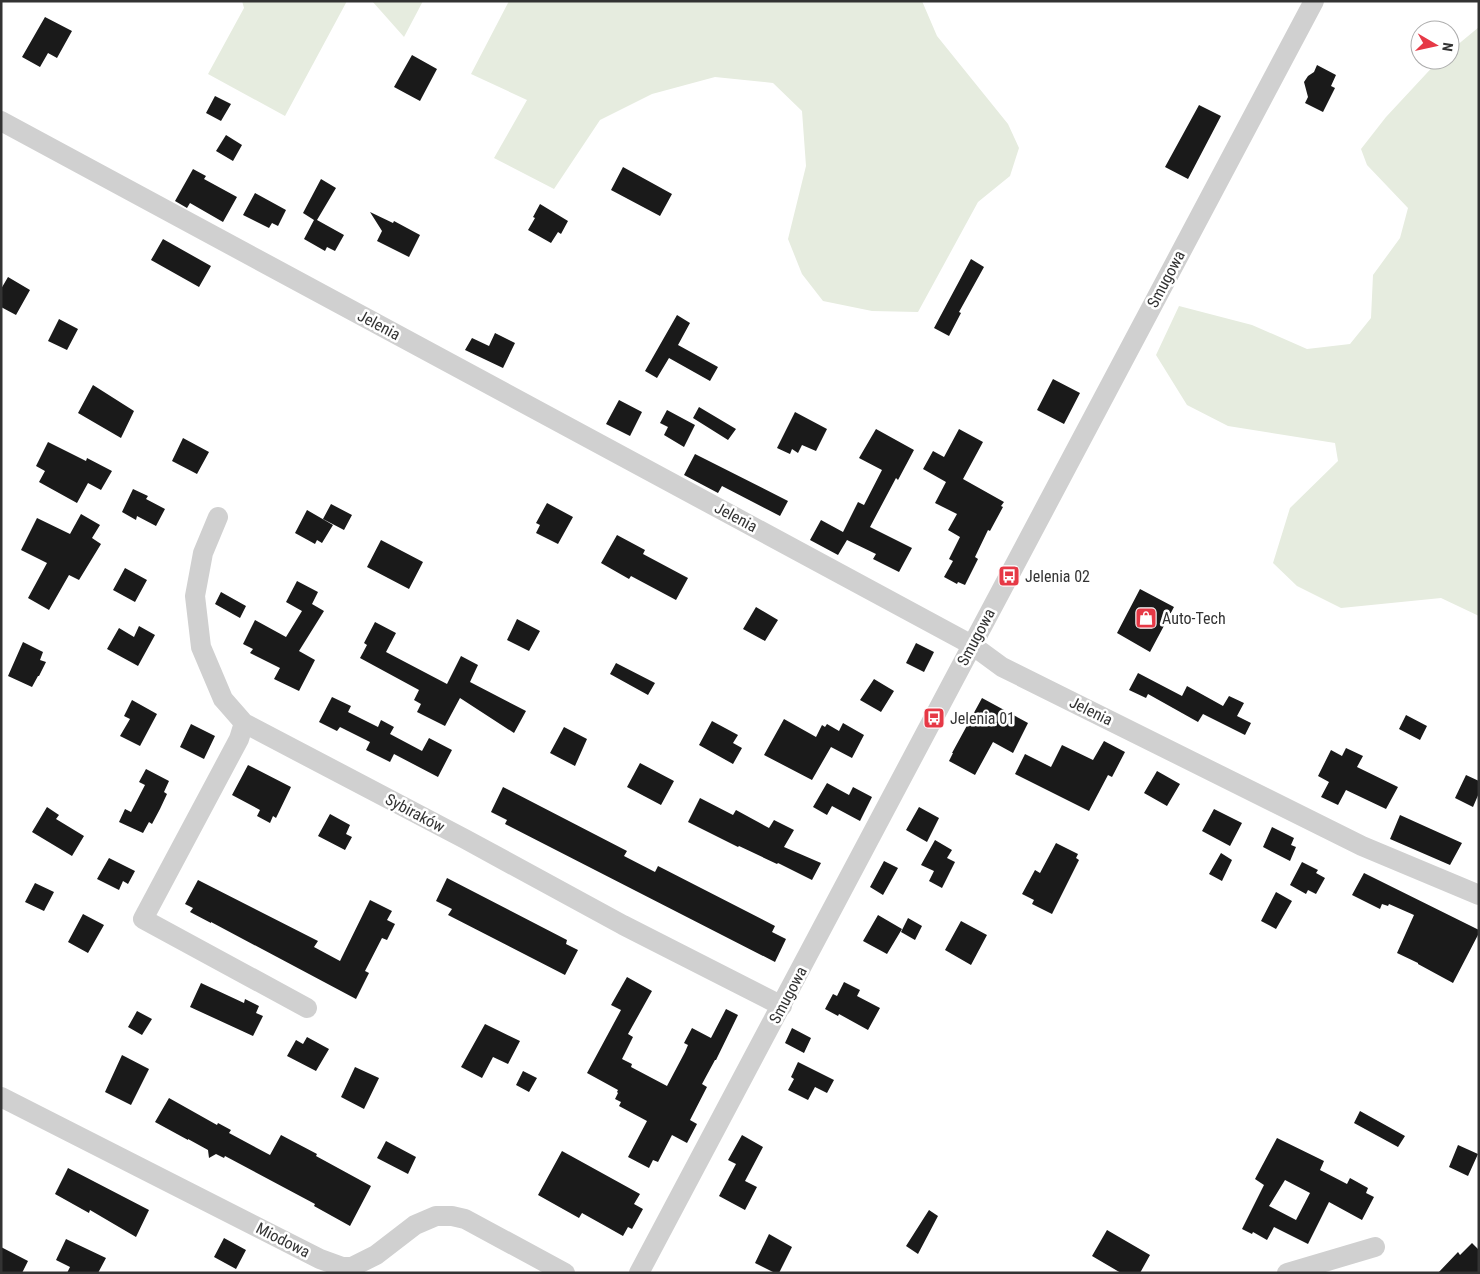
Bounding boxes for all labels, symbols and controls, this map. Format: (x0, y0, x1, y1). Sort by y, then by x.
north arrow (1410, 20, 1460, 70)
text: N (1439, 42, 1456, 53)
street label: Smugowa (1143, 247, 1189, 311)
street label: Jelenia (354, 306, 404, 344)
street label: Jelenia (711, 498, 761, 536)
bus stop icon: Jelenia 02 (997, 564, 1021, 588)
place label: Jelenia 02 (1025, 567, 1090, 586)
street label: Smugowa (953, 605, 999, 669)
shop icon: Auto-Tech (1134, 606, 1158, 630)
place label: Auto-Tech (1162, 609, 1226, 628)
street label: Jelenia (1066, 692, 1116, 730)
bus stop icon: Jelenia 01 (922, 706, 946, 730)
place label: Jelenia 01 (950, 709, 1015, 728)
street label: Sybiraków (382, 789, 448, 837)
street label: Smugowa (765, 963, 811, 1027)
street label: Miodowa (253, 1218, 313, 1262)

